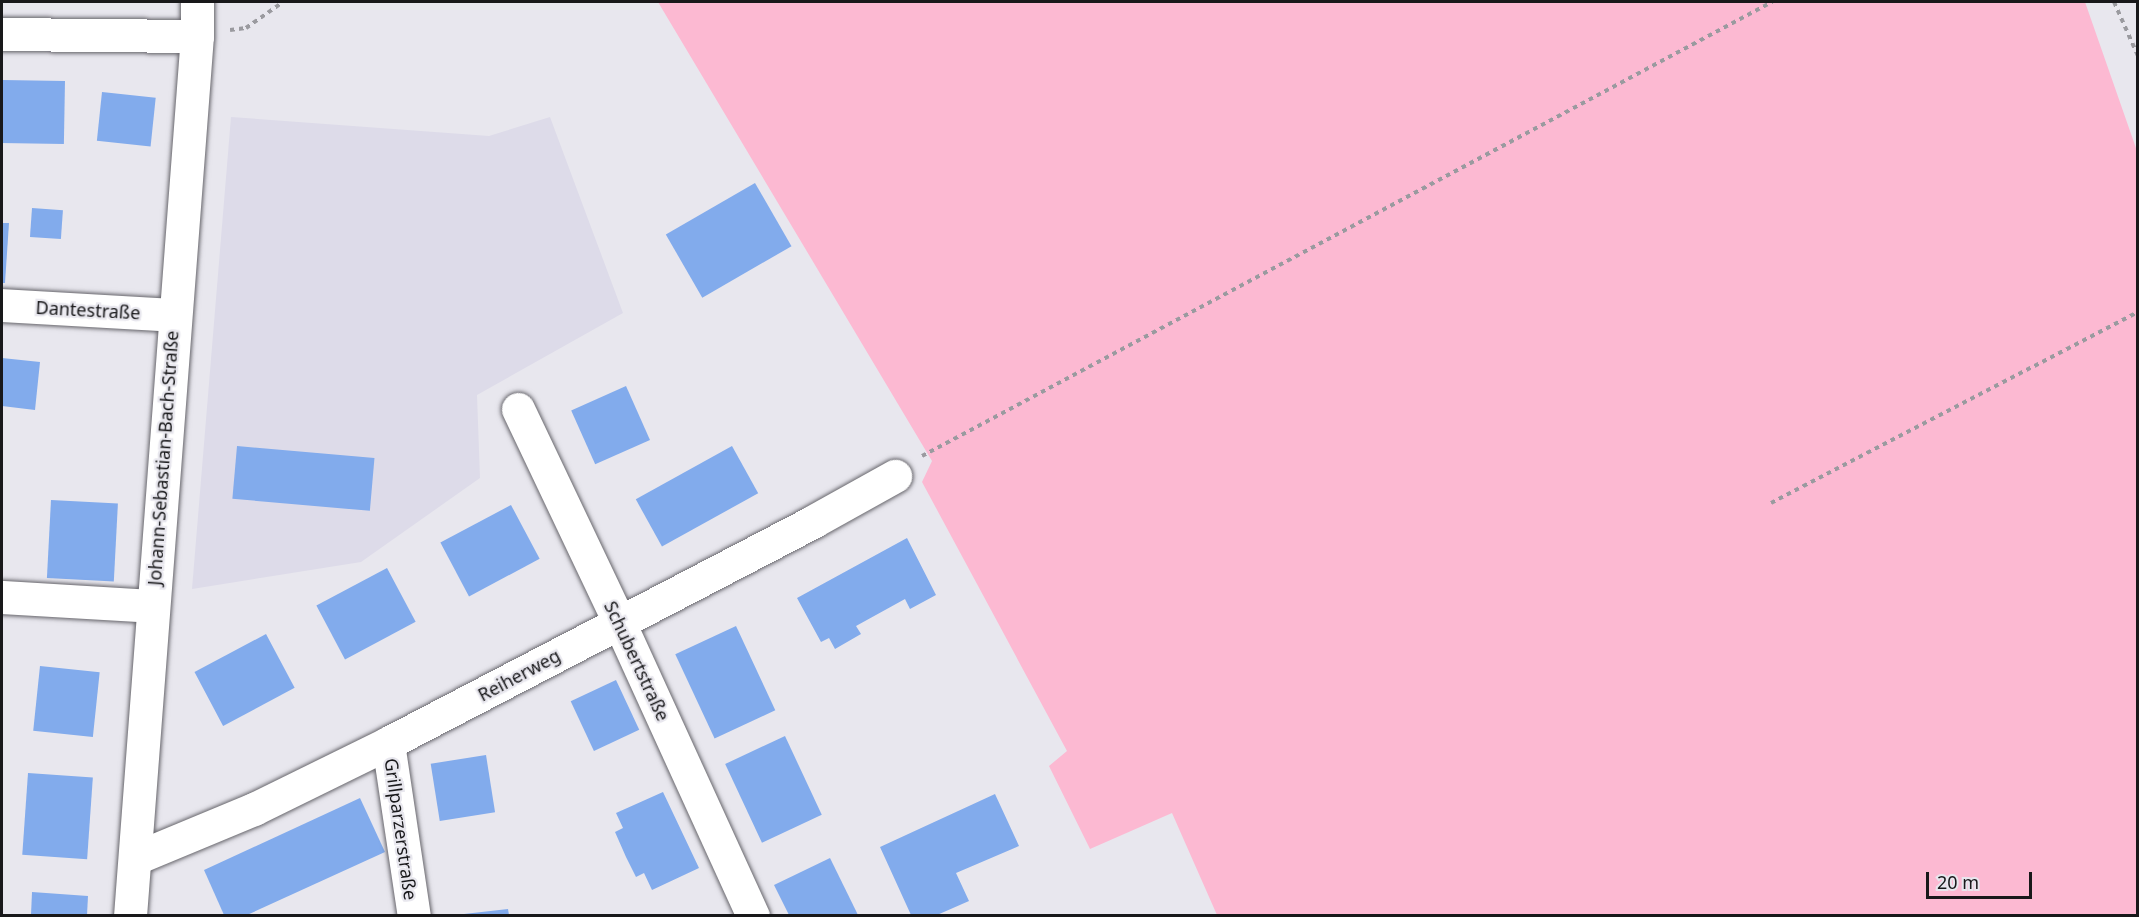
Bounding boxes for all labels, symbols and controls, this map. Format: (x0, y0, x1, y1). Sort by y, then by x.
street label: Dantestraße (35, 296, 141, 324)
street label: Johann-Sebastian-Bach-Straße (143, 330, 183, 586)
street label: Schubertstraße (600, 598, 674, 724)
street label: Reiherweg (474, 644, 564, 706)
street label: Grillparzerstraße (380, 757, 422, 901)
scale bar (1929, 860, 2036, 898)
text: 20 m (1937, 870, 1979, 894)

